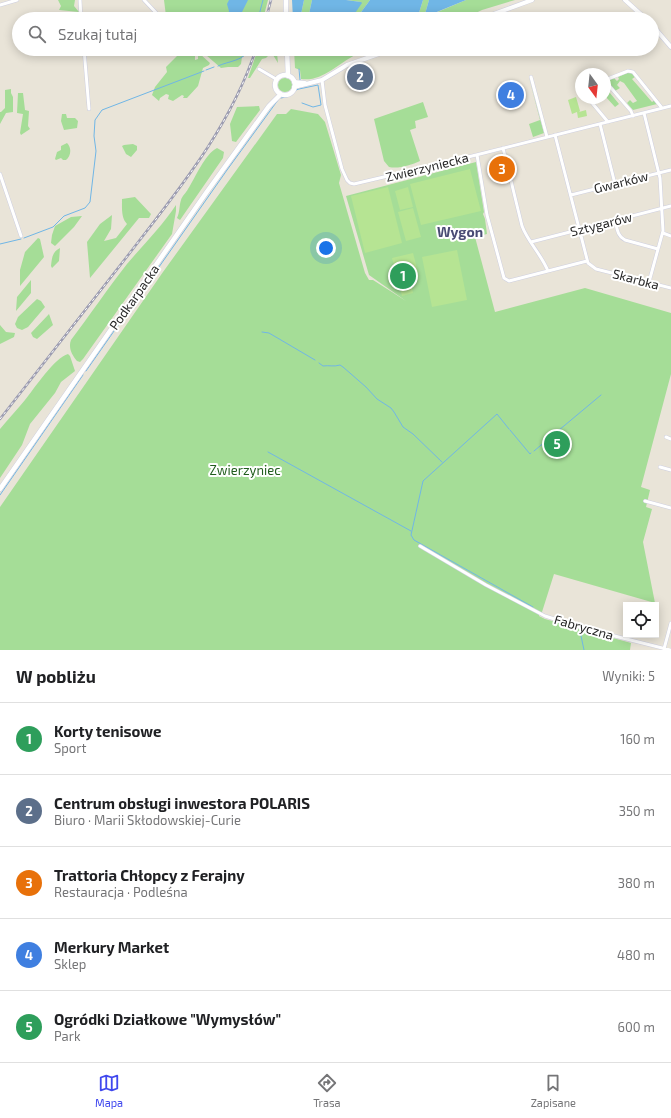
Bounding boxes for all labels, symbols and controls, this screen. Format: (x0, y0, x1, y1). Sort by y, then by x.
search box (12, 12, 659, 56)
icon: search (26, 23, 48, 45)
text: Szukaj tutaj (58, 25, 137, 43)
pin: 2 (347, 62, 373, 92)
north arrow (575, 68, 611, 104)
pin: 4 (498, 80, 524, 110)
street label: Zwierzyniecka (384, 149, 470, 185)
pin: 3 (489, 154, 515, 184)
street label: Gwarków (592, 167, 650, 196)
street label: Sztygarów (568, 209, 634, 239)
district label: Wygon (437, 223, 483, 240)
your location (316, 238, 336, 258)
street label: Podkarpacka (106, 261, 162, 333)
pin: 1 (390, 261, 416, 291)
street label: Skarbka (611, 265, 661, 293)
pin: 5 (544, 429, 570, 459)
park label: Zwierzyniec (209, 462, 281, 478)
map controls (623, 602, 659, 638)
button: locate (623, 602, 659, 638)
street label: Fabryczna (552, 611, 616, 643)
text: W pobliżu (16, 666, 96, 686)
text: Wyniki: 5 (602, 668, 655, 684)
text: Korty tenisowe (54, 722, 161, 740)
text: 1 (26, 731, 32, 747)
text: 160 m (620, 731, 655, 747)
text: Sport (54, 740, 86, 756)
text: Centrum obsługi inwestora POLARIS (54, 794, 310, 812)
text: 2 (25, 803, 33, 819)
text: 350 m (619, 803, 655, 819)
text: Biuro · Marii Skłodowskiej-Curie (54, 812, 241, 828)
text: Trattoria Chłopcy z Ferajny (54, 866, 245, 884)
text: 3 (25, 875, 33, 891)
text: 380 m (618, 875, 655, 891)
text: Restauracja · Podleśna (54, 884, 188, 900)
text: Merkury Market (54, 938, 169, 956)
text: 4 (25, 947, 33, 963)
text: 480 m (617, 947, 655, 963)
text: Sklep (54, 956, 86, 972)
text: Ogródki Działkowe "Wymysłów" (54, 1010, 281, 1028)
text: 5 (25, 1019, 33, 1035)
text: 600 m (618, 1019, 655, 1035)
text: Park (54, 1028, 81, 1044)
tab: Mapa (95, 1072, 123, 1109)
tab: Trasa (313, 1072, 341, 1109)
tab: Zapisane (531, 1072, 576, 1109)

